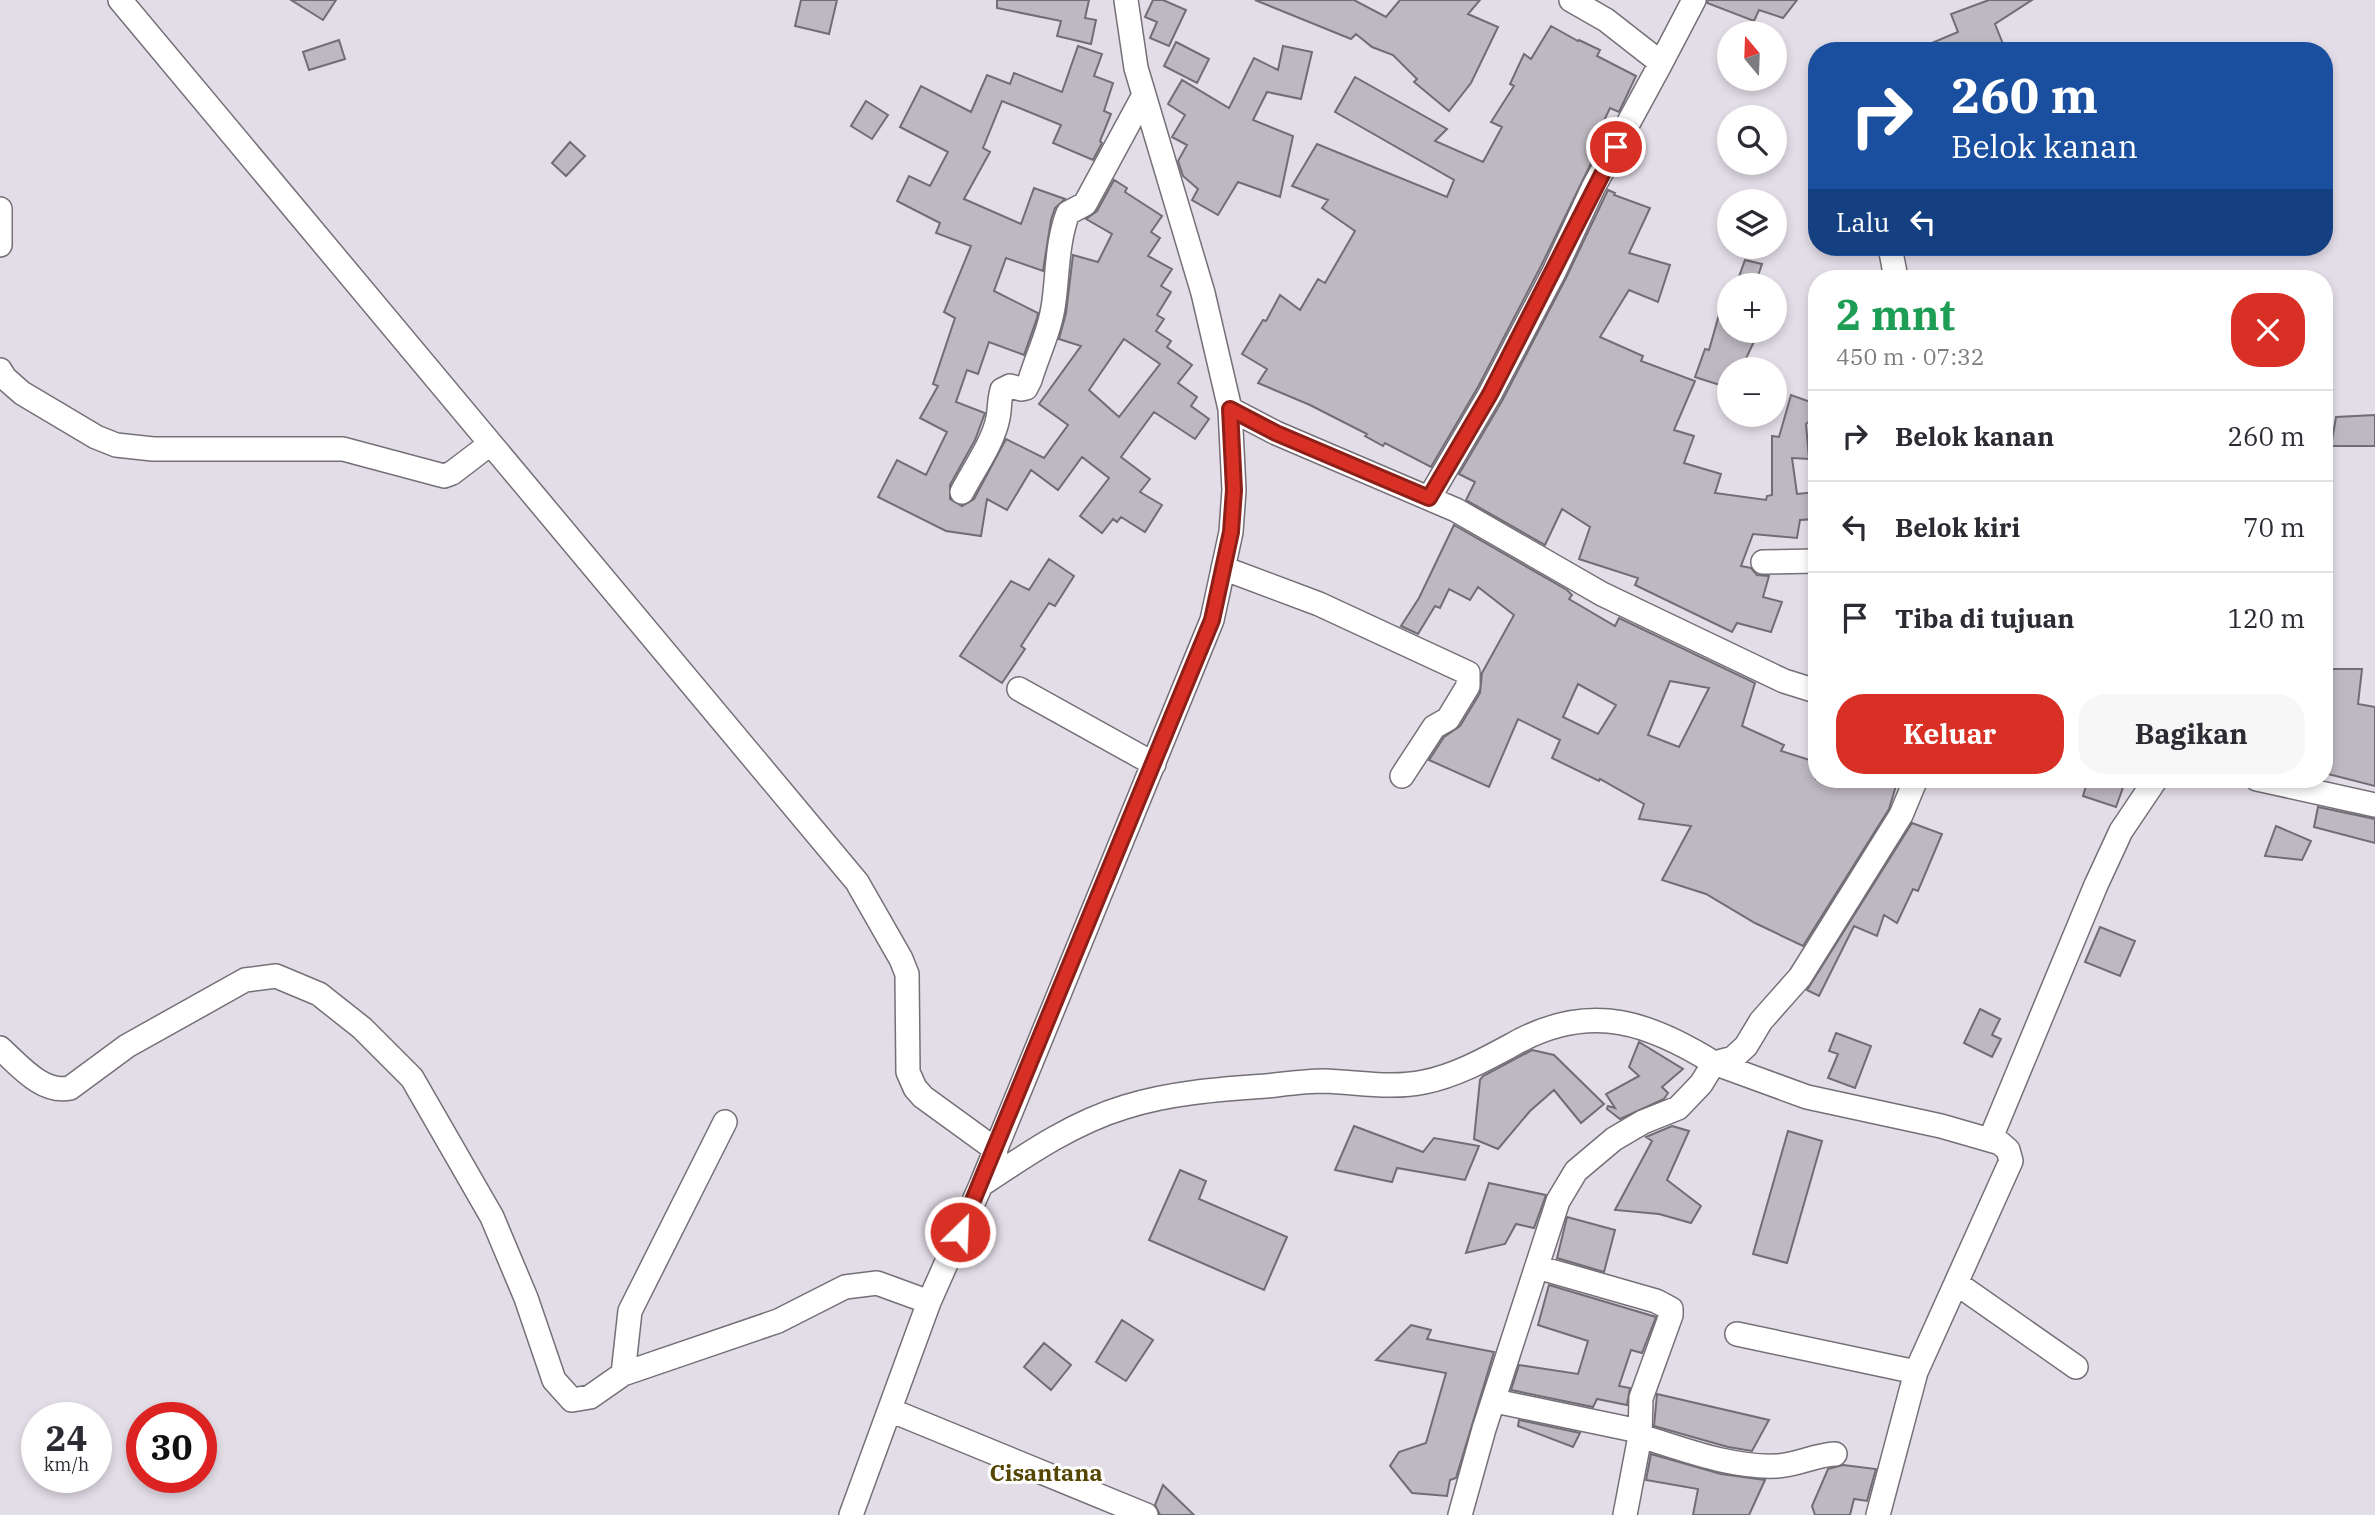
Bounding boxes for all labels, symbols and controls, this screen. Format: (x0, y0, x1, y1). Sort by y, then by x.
north arrow (1717, 21, 1787, 91)
map controls (1717, 21, 1787, 427)
text: 260 m (1951, 63, 2098, 126)
icon: right (1836, 70, 1927, 161)
button: search (1717, 105, 1787, 175)
pin (1586, 117, 1646, 177)
text: Belok kanan (1951, 125, 2138, 167)
icon: arrive (1597, 128, 1635, 166)
button: layers (1717, 189, 1787, 259)
icon: left (1904, 203, 1942, 241)
text: Lalu (1836, 205, 1890, 239)
button: + (1717, 273, 1787, 343)
text: 2 mnt (1836, 287, 1955, 342)
button: close (2231, 293, 2305, 367)
text: 450 m · 07:32 (1836, 341, 1985, 371)
button: − (1717, 357, 1787, 427)
icon: right (1836, 417, 1874, 455)
text: Belok kanan (1895, 419, 2054, 453)
text: 260 m (2227, 419, 2305, 453)
icon: left (1836, 508, 1874, 546)
text: Belok kiri (1895, 510, 2020, 544)
text: 70 m (2243, 510, 2305, 544)
icon: arrive (1836, 599, 1874, 637)
text: Tiba di tujuan (1895, 601, 2075, 635)
text: 120 m (2227, 601, 2305, 635)
button: Keluar (1836, 694, 2064, 774)
button: Bagikan (2078, 694, 2305, 774)
position arrow (923, 1195, 997, 1269)
speed limit sign: 30 (126, 1402, 217, 1493)
text: 24 (45, 1415, 88, 1461)
text: km/h (44, 1453, 89, 1476)
district label: Cisantana (989, 1457, 1103, 1487)

